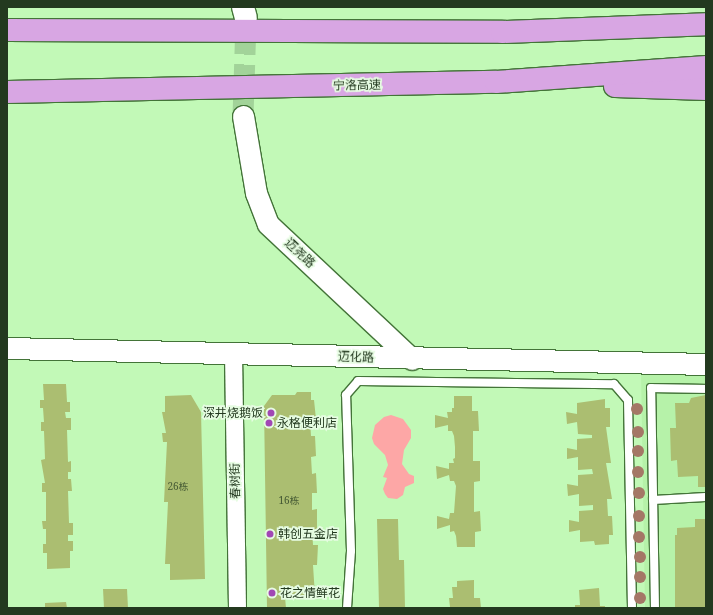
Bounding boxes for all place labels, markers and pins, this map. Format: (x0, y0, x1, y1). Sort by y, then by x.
place label: 深井烧鹅饭 (203, 406, 263, 420)
marker: 深井烧鹅饭 (266, 408, 276, 418)
place label: 永格便利店 (277, 416, 337, 430)
marker: 永格便利店 (264, 418, 274, 428)
place label: 韩创五金店 (278, 527, 338, 541)
marker: 韩创五金店 (265, 529, 275, 539)
place label: 花之情鲜花 (280, 586, 340, 600)
marker: 花之情鲜花 (267, 588, 277, 598)

